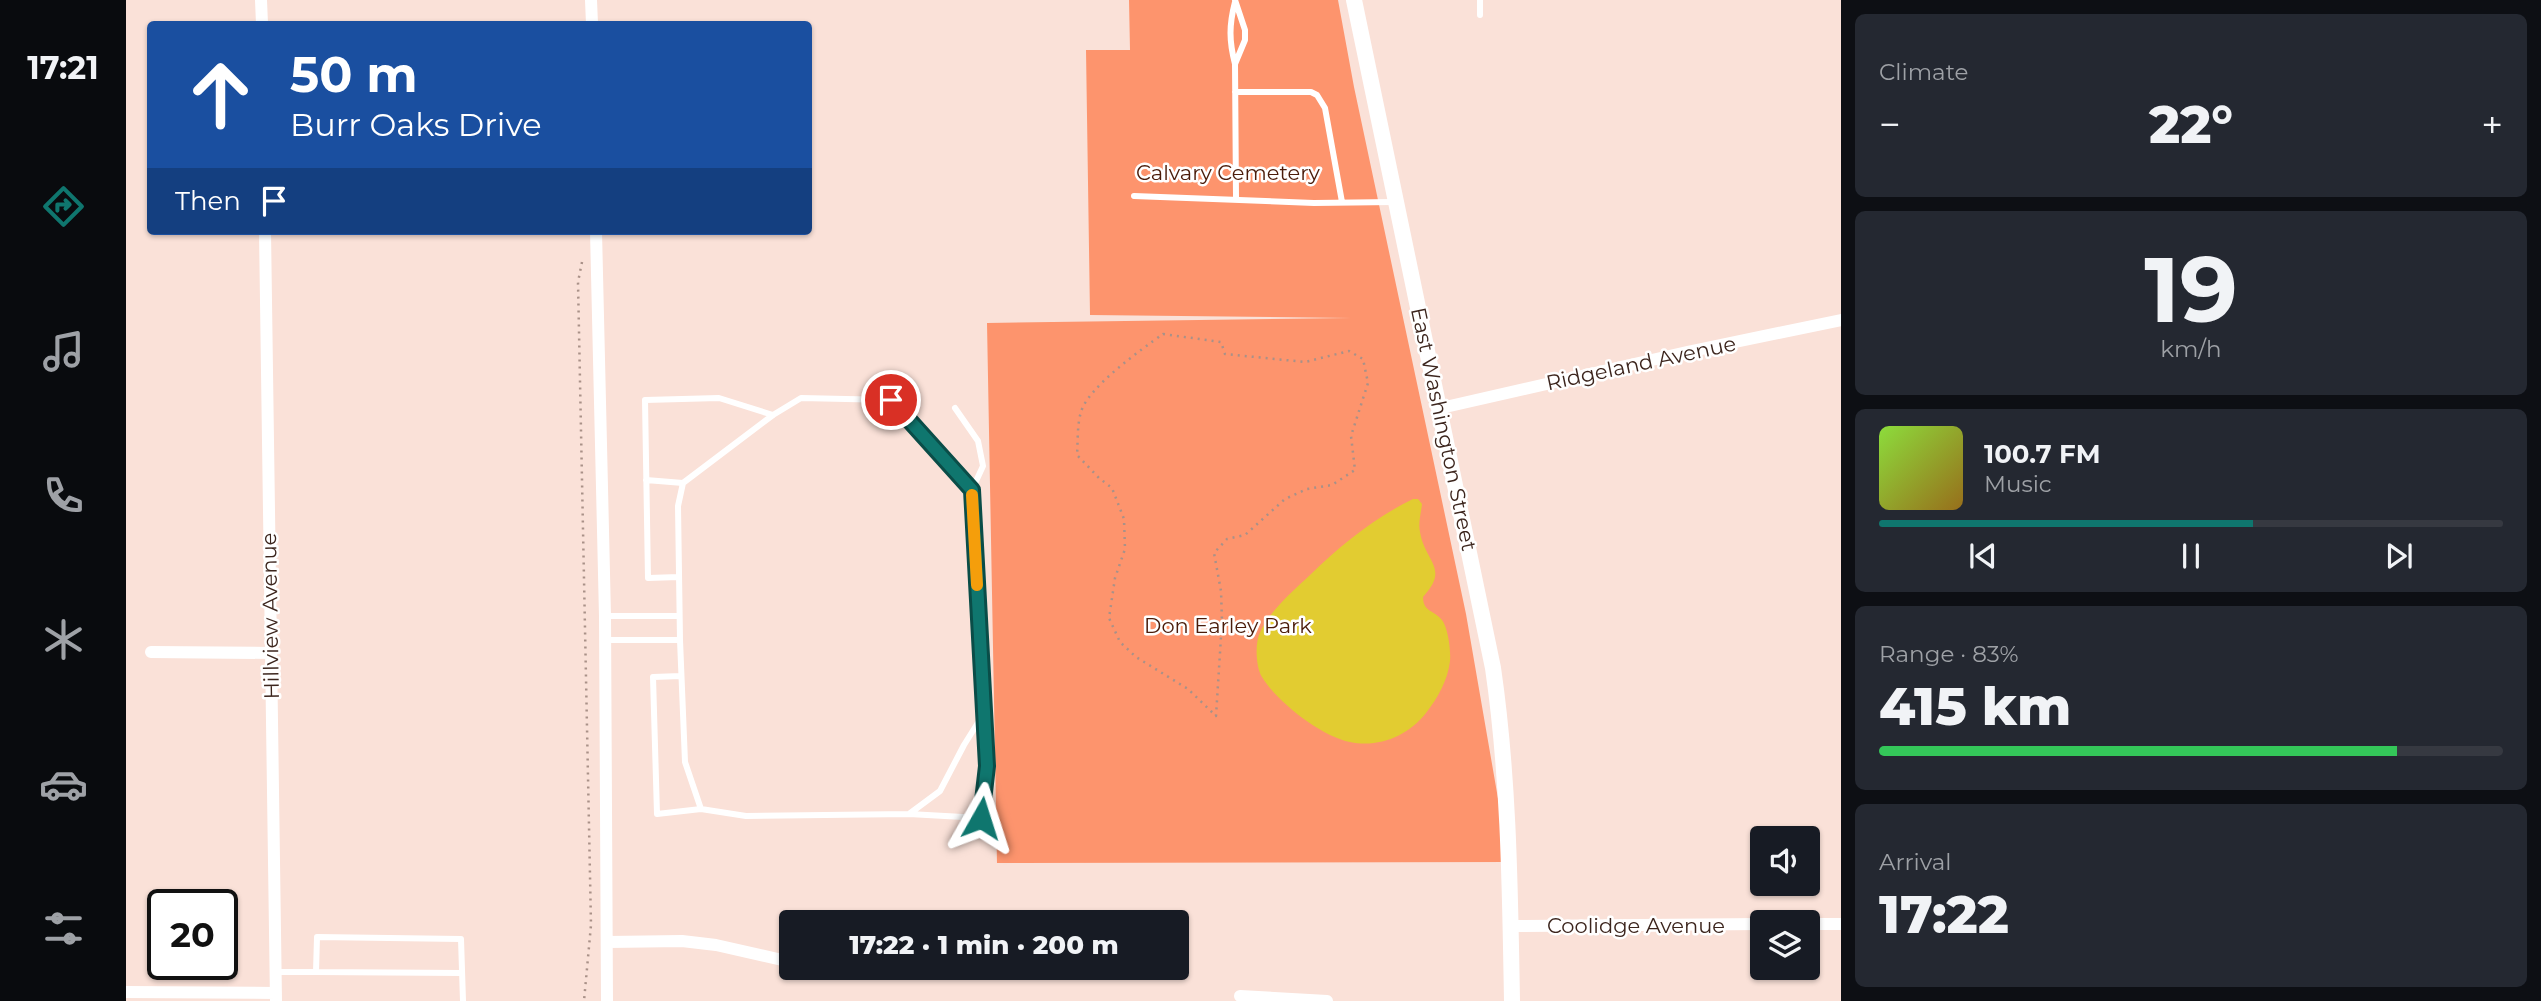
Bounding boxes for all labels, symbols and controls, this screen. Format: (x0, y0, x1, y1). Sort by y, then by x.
text: 50 m (290, 45, 418, 104)
text: 17:21 (27, 48, 99, 87)
icon: ahead (175, 49, 266, 140)
text: Climate (1879, 58, 1968, 86)
text: 22° (2149, 93, 2233, 156)
text: − (1879, 101, 1901, 148)
text: + (2481, 101, 2503, 148)
text: Burr Oaks Drive (290, 105, 542, 144)
park label: Calvary Cemetery (1136, 160, 1321, 185)
icon: directions (39, 182, 88, 231)
icon: arrive (255, 182, 293, 220)
text: Then (175, 185, 241, 217)
text: 19 (2144, 234, 2238, 345)
street label: East Washington Street (1406, 305, 1482, 553)
icon: music (39, 327, 88, 376)
street label: Ridgeland Avenue (1544, 331, 1738, 395)
text: km/h (2160, 335, 2222, 363)
pin (861, 370, 921, 430)
icon: arrive (872, 381, 910, 419)
text: 100.7 FM (1984, 438, 2100, 470)
text: Music (1984, 470, 2052, 498)
icon: phone (39, 471, 88, 520)
street label: Hillview Avenue (256, 532, 284, 700)
icon: previous (1964, 537, 2002, 575)
icon: pause (2172, 537, 2210, 575)
icon: next (2380, 537, 2418, 575)
park label: Don Earley Park (1144, 613, 1312, 638)
icon: climate (39, 615, 88, 664)
text: Range · 83% (1879, 640, 2019, 668)
text: 415 km (1879, 675, 2071, 738)
icon: car (39, 760, 88, 809)
position arrow (944, 781, 1018, 855)
map controls (1750, 826, 1820, 980)
button: sound (1750, 826, 1820, 896)
text: Arrival (1879, 848, 1952, 876)
text: 17:22 (1879, 883, 2009, 946)
speed limit sign: 20 (147, 889, 238, 980)
icon: filters (39, 904, 88, 953)
button: layers (1750, 910, 1820, 980)
street label: Coolidge Avenue (1547, 913, 1725, 938)
text: 17:22 · 1 min · 200 m (849, 929, 1119, 961)

